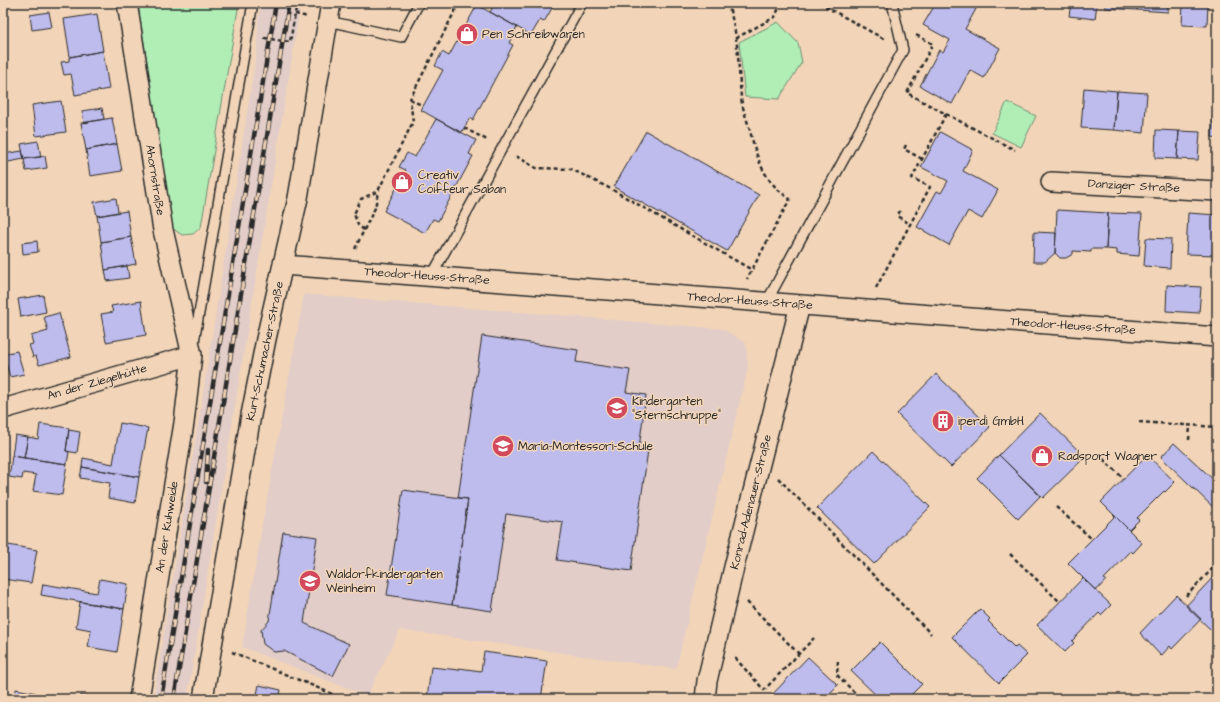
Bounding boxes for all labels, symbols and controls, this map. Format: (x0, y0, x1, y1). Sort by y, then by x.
shop icon: Pen Schreibwaren (454, 21, 480, 47)
place label: Pen Schreibwaren (482, 26, 585, 43)
street label: Ahornstraße (141, 143, 169, 217)
place label: Creativ Coiffeur Saban (418, 167, 506, 198)
shop icon: Creativ Coiffeur Saban (389, 169, 415, 195)
street label: Danziger Straße (1088, 175, 1181, 198)
street label: Theodor-Heuss-Straße (364, 263, 491, 289)
street label: Kurt-Schumacher-Straße (242, 279, 288, 422)
street label: Theodor-Heuss-Straße (687, 288, 814, 314)
street label: Theodor-Heuss-Straße (1010, 313, 1137, 339)
street label: An der Ziegelhütte (45, 359, 150, 405)
place label: Kindergarten "Sternschnuppe" (632, 393, 721, 424)
school or university icon: Kindergarten "Sternschnuppe" (604, 395, 630, 421)
building icon: iperdi GmbH (930, 408, 956, 434)
place label: iperdi GmbH (958, 413, 1024, 430)
street label: Konrad-Adenauer-Straße (726, 432, 776, 571)
school or university icon: Maria-Montessori-Schule (490, 433, 516, 459)
place label: Maria-Montessori-Schule (518, 438, 654, 455)
shop icon: Radsport Wagner (1029, 443, 1055, 469)
place label: Radsport Wagner (1058, 448, 1158, 466)
street label: An der Kuhweide (151, 479, 183, 574)
place label: Waldorfkindergarten Weinheim (326, 566, 443, 597)
school or university icon: Waldorfkindergarten Weinheim (297, 568, 323, 594)

